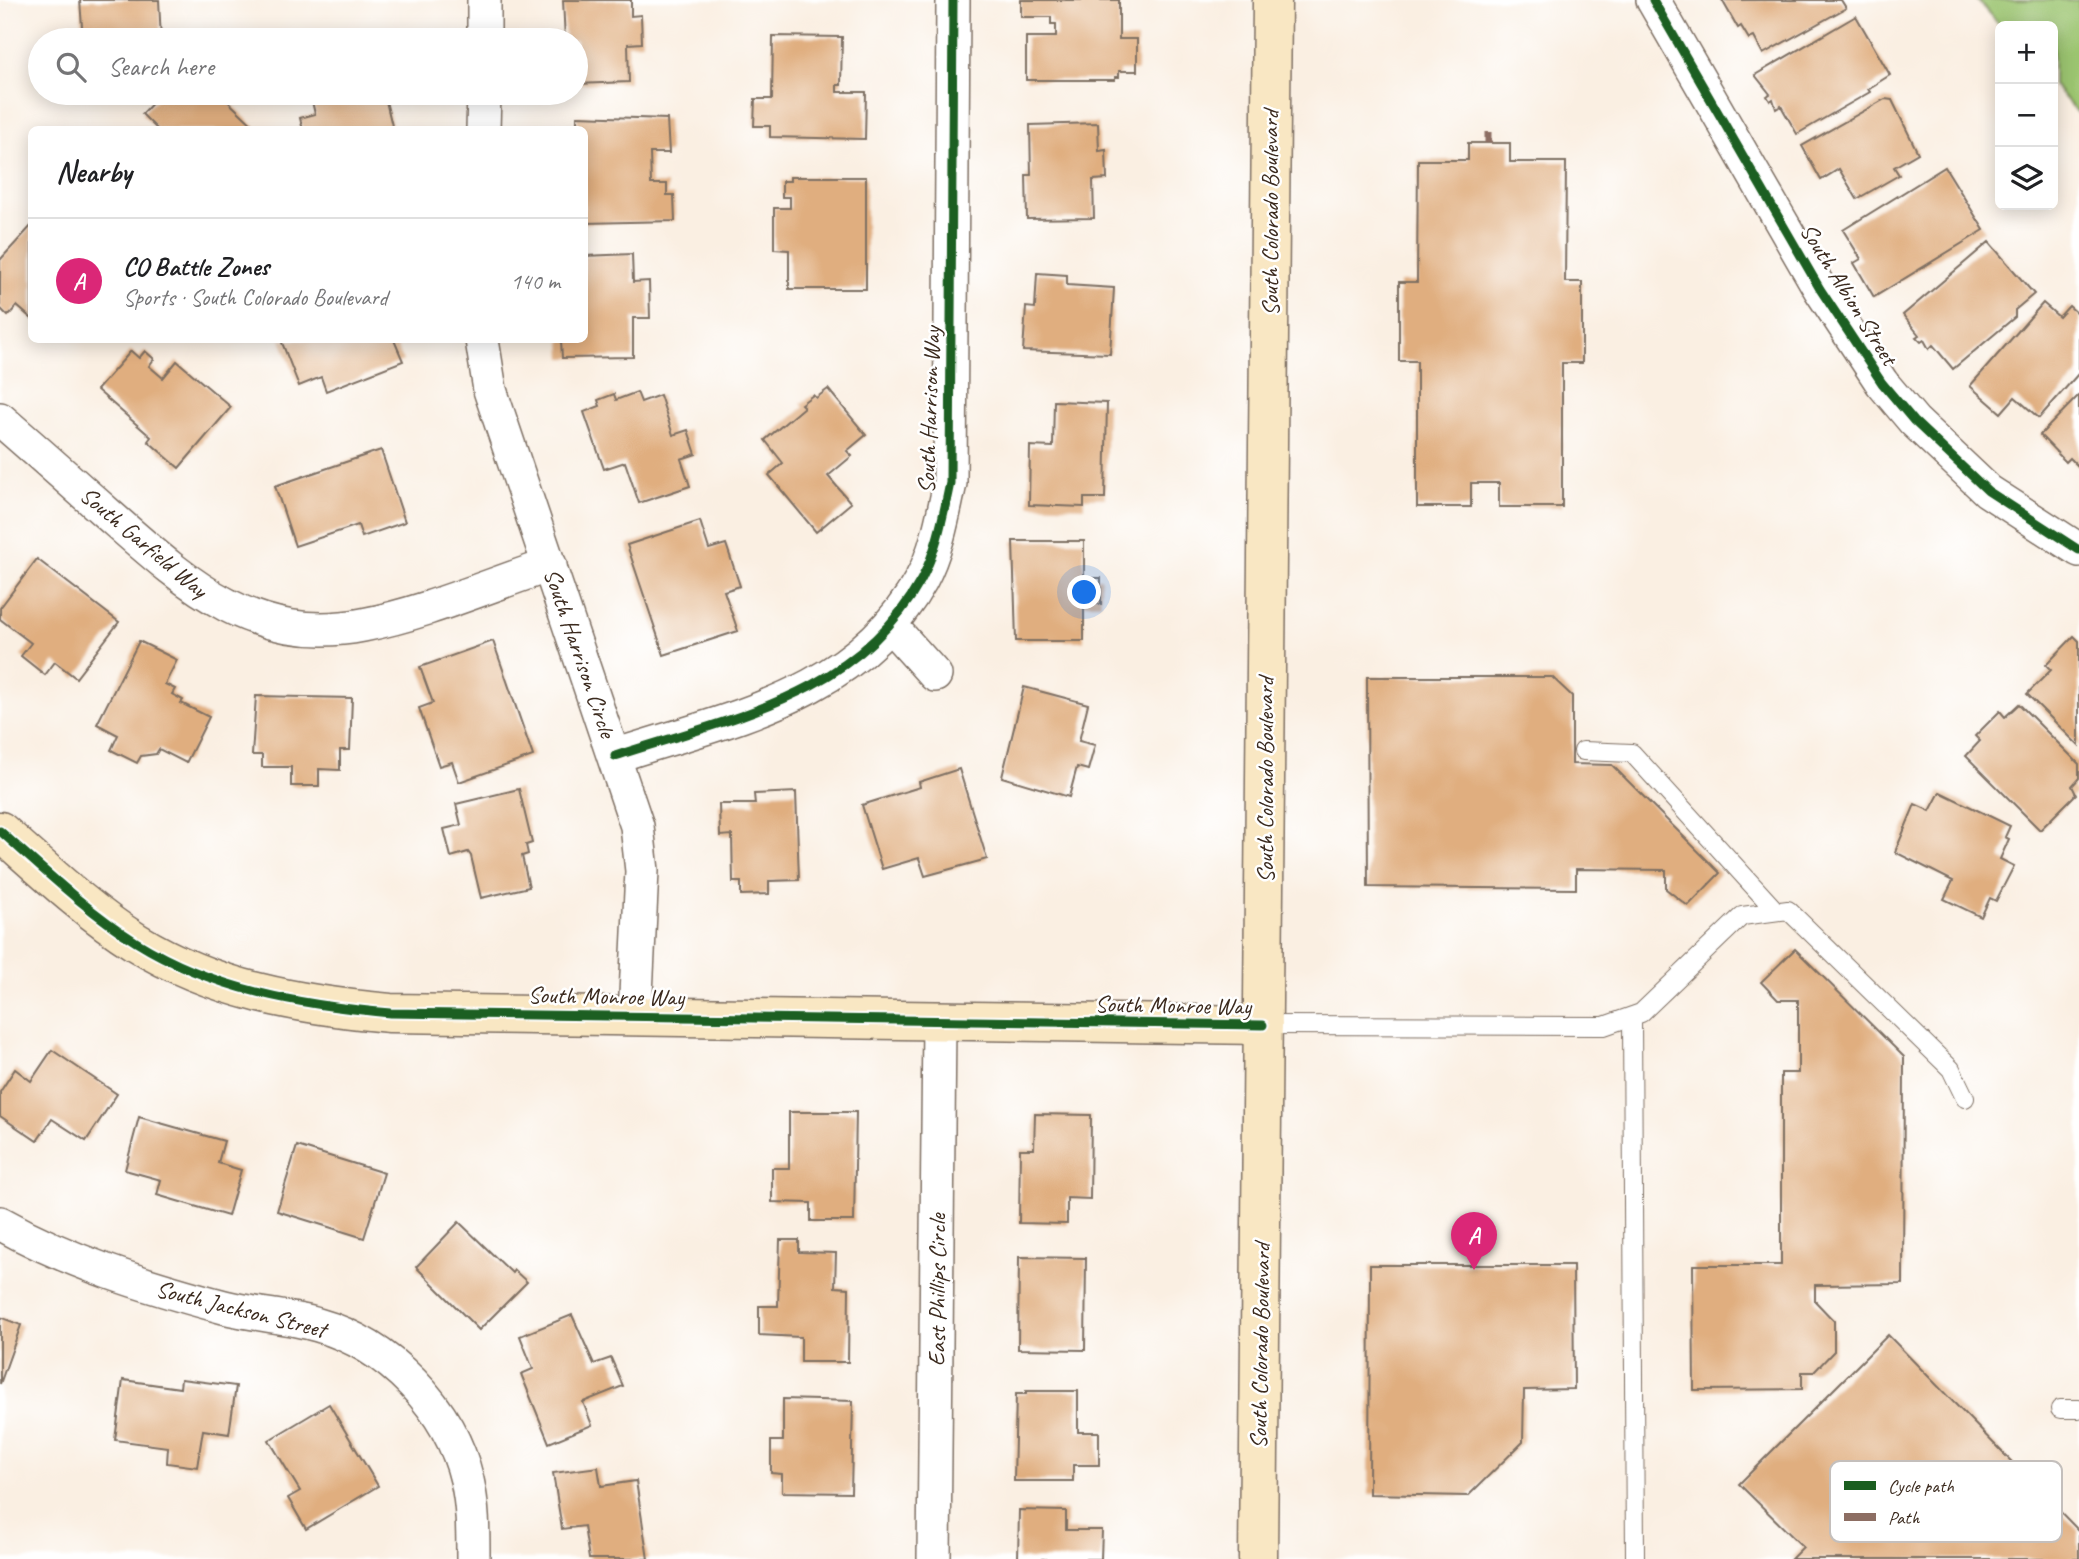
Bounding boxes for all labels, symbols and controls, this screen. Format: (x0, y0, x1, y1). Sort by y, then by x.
map controls (1995, 21, 2058, 210)
button: + (1995, 21, 2058, 84)
search box (28, 28, 588, 105)
icon: search (52, 48, 90, 86)
text: Search here (108, 50, 214, 83)
button: − (1995, 84, 2058, 147)
street label: South Colorado Boulevard (1255, 106, 1285, 316)
button: layers (1995, 147, 2058, 210)
text: Nearby (56, 153, 132, 191)
street label: South Albion Street (1794, 218, 1906, 372)
text: CO Battle Zones (123, 250, 269, 283)
text: A (73, 267, 85, 296)
text: 140 m (511, 267, 560, 296)
text: Sports · South Colorado Boulevard (123, 283, 388, 312)
street label: South Harrison Way (911, 324, 947, 494)
street label: South Garfield Way (74, 480, 215, 605)
street label: South Harrison Circle (537, 565, 624, 743)
your location (1067, 575, 1101, 609)
street label: South Colorado Boulevard (1250, 673, 1280, 883)
street label: South Monroe Way (528, 980, 686, 1012)
street label: South Monroe Way (1095, 989, 1253, 1021)
street label: East Phillips Circle (922, 1212, 952, 1366)
pin: A (1451, 1212, 1497, 1270)
street label: South Colorado Boulevard (1243, 1239, 1277, 1449)
street label: South Jackson Street (153, 1273, 332, 1345)
legend (1830, 1461, 2062, 1542)
text: Cycle path (1888, 1474, 1954, 1498)
text: Path (1888, 1506, 1921, 1530)

